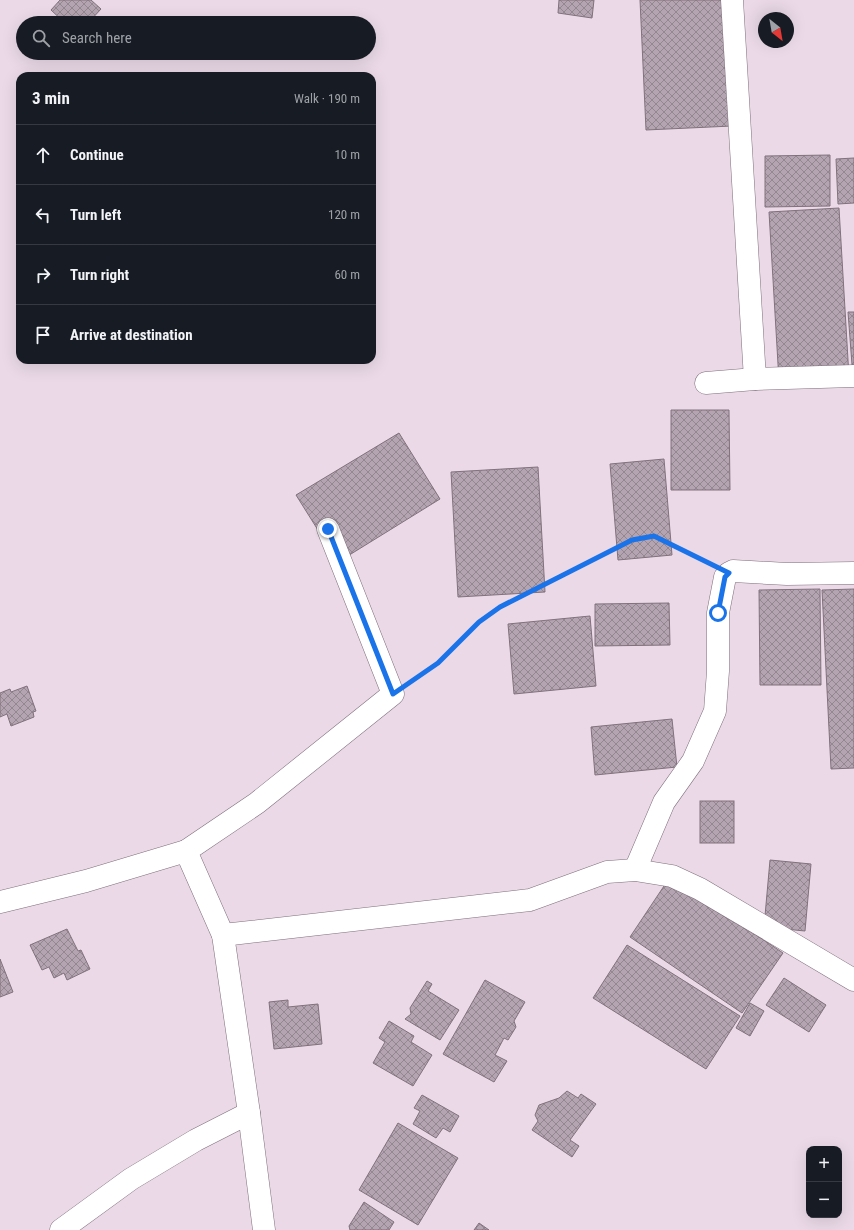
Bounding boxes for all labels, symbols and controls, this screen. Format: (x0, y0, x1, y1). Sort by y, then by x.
north arrow (758, 12, 794, 48)
search box (16, 16, 376, 60)
icon: search (30, 27, 52, 49)
text: Search here (62, 29, 132, 47)
text: 3 min (32, 88, 70, 108)
text: Walk · 190 m (294, 91, 360, 106)
icon: ahead (32, 144, 54, 166)
text: Continue (70, 146, 124, 164)
text: 10 m (334, 147, 360, 162)
icon: left (32, 204, 54, 226)
text: Turn left (70, 206, 121, 224)
text: 120 m (328, 207, 360, 222)
icon: right (32, 264, 54, 286)
text: Turn right (70, 266, 129, 284)
text: 60 m (334, 267, 360, 282)
icon: arrive (32, 324, 54, 346)
text: Arrive at destination (70, 326, 193, 344)
route end (319, 520, 337, 538)
route start (709, 604, 727, 622)
map controls (806, 1146, 842, 1218)
button: + (806, 1146, 842, 1182)
button: − (806, 1182, 842, 1218)

